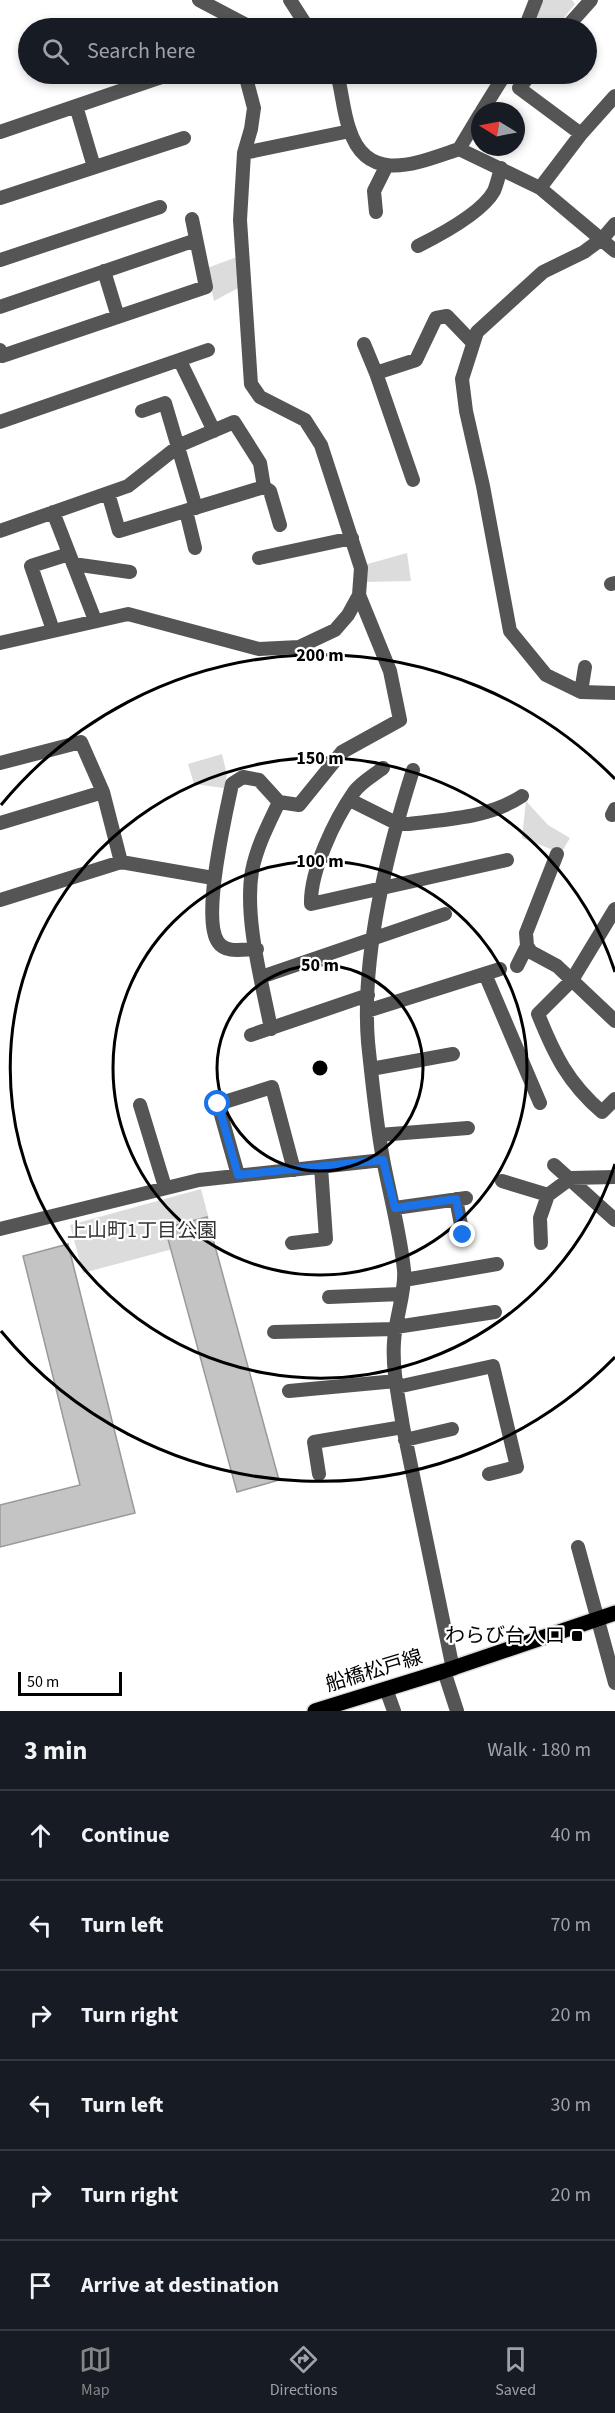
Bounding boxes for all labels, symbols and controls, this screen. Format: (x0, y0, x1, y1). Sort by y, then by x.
search box (18, 18, 597, 84)
icon: search (39, 35, 72, 68)
text: Search here (87, 35, 195, 67)
north arrow (471, 102, 525, 156)
text: 200 m (296, 643, 344, 668)
text: 150 m (296, 746, 344, 771)
text: 100 m (296, 849, 344, 874)
text: 50 m (301, 953, 339, 978)
centre of rings (310, 1058, 330, 1078)
route start (204, 1090, 230, 1116)
park label: 上山町1丁目公園 (67, 1217, 217, 1245)
route end (449, 1221, 475, 1247)
place label: わらび台入口 (445, 1622, 565, 1650)
marker: わらび台入口 (570, 1629, 584, 1643)
street label: 船橋松戸線 (322, 1643, 426, 1699)
scale bar (18, 1669, 122, 1696)
text: 50 m (27, 1671, 59, 1693)
text: 3 min (24, 1732, 87, 1769)
text: Walk · 180 m (487, 1736, 591, 1764)
icon: ahead (24, 1819, 57, 1852)
text: Continue (81, 1819, 170, 1851)
text: 40 m (551, 1821, 591, 1849)
icon: left (24, 1909, 57, 1942)
text: Turn left (81, 1909, 163, 1941)
text: 70 m (551, 1911, 591, 1939)
icon: right (24, 1999, 57, 2032)
text: Turn right (81, 1999, 178, 2031)
text: 20 m (551, 2001, 591, 2029)
icon: left (24, 2089, 57, 2122)
text: Turn left (81, 2089, 163, 2121)
text: 30 m (551, 2091, 591, 2119)
icon: right (24, 2179, 57, 2212)
text: Turn right (81, 2179, 178, 2211)
text: 20 m (551, 2181, 591, 2209)
icon: arrive (24, 2269, 57, 2302)
text: Arrive at destination (81, 2269, 279, 2301)
tab: Map (79, 2343, 112, 2401)
tab: Directions (270, 2343, 337, 2401)
tab: Saved (495, 2343, 536, 2401)

